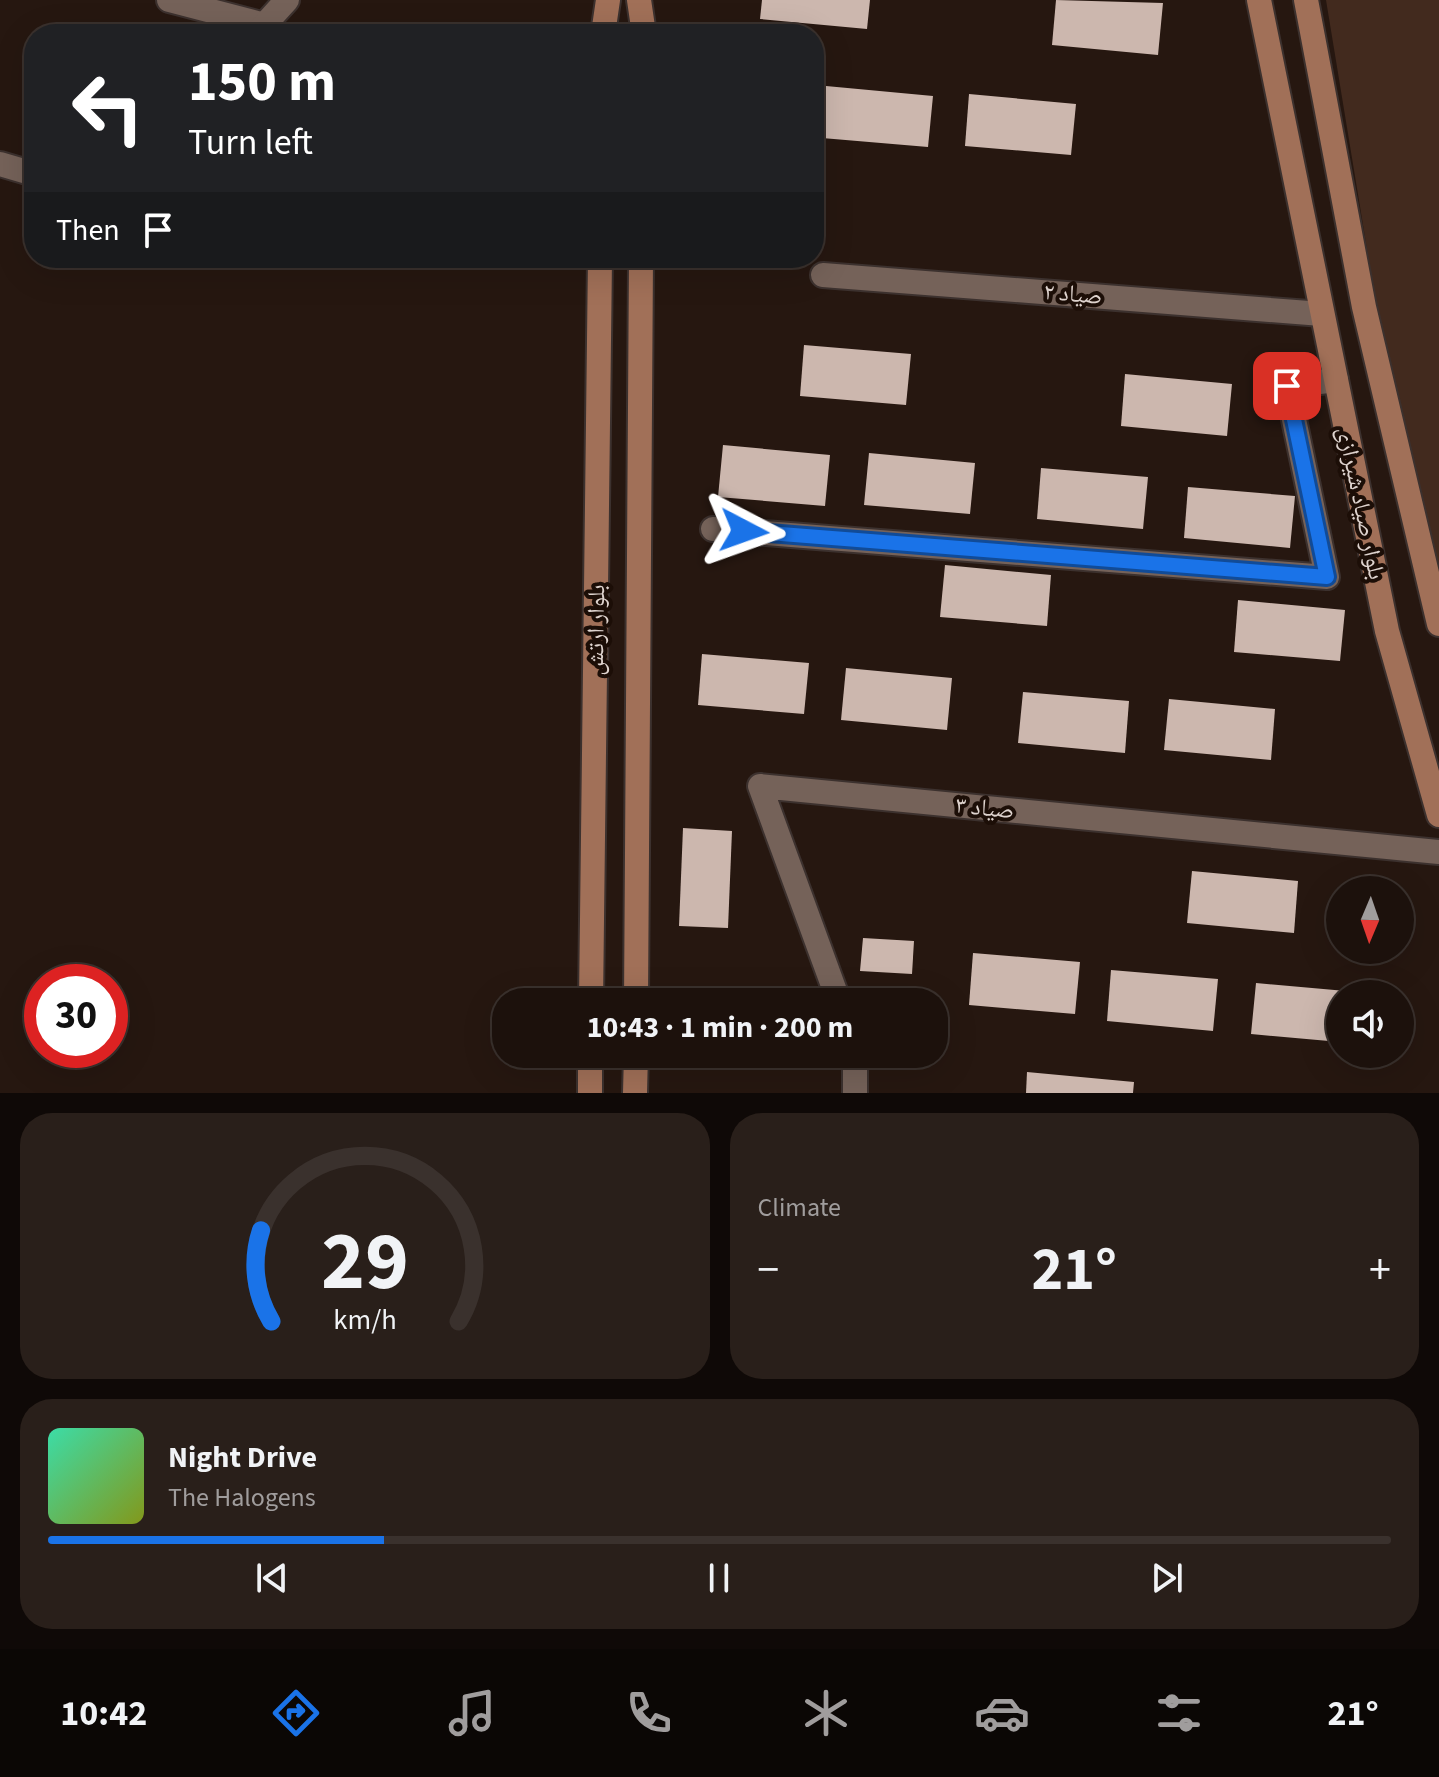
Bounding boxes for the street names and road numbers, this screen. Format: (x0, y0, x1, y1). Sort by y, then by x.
street label: صیاد ۲ (1042, 274, 1104, 314)
street label: بلوار صیاد شیرازی (1328, 423, 1394, 583)
street label: بلوار ارتش (578, 584, 614, 676)
street label: صیاد ۳ (954, 788, 1016, 828)

